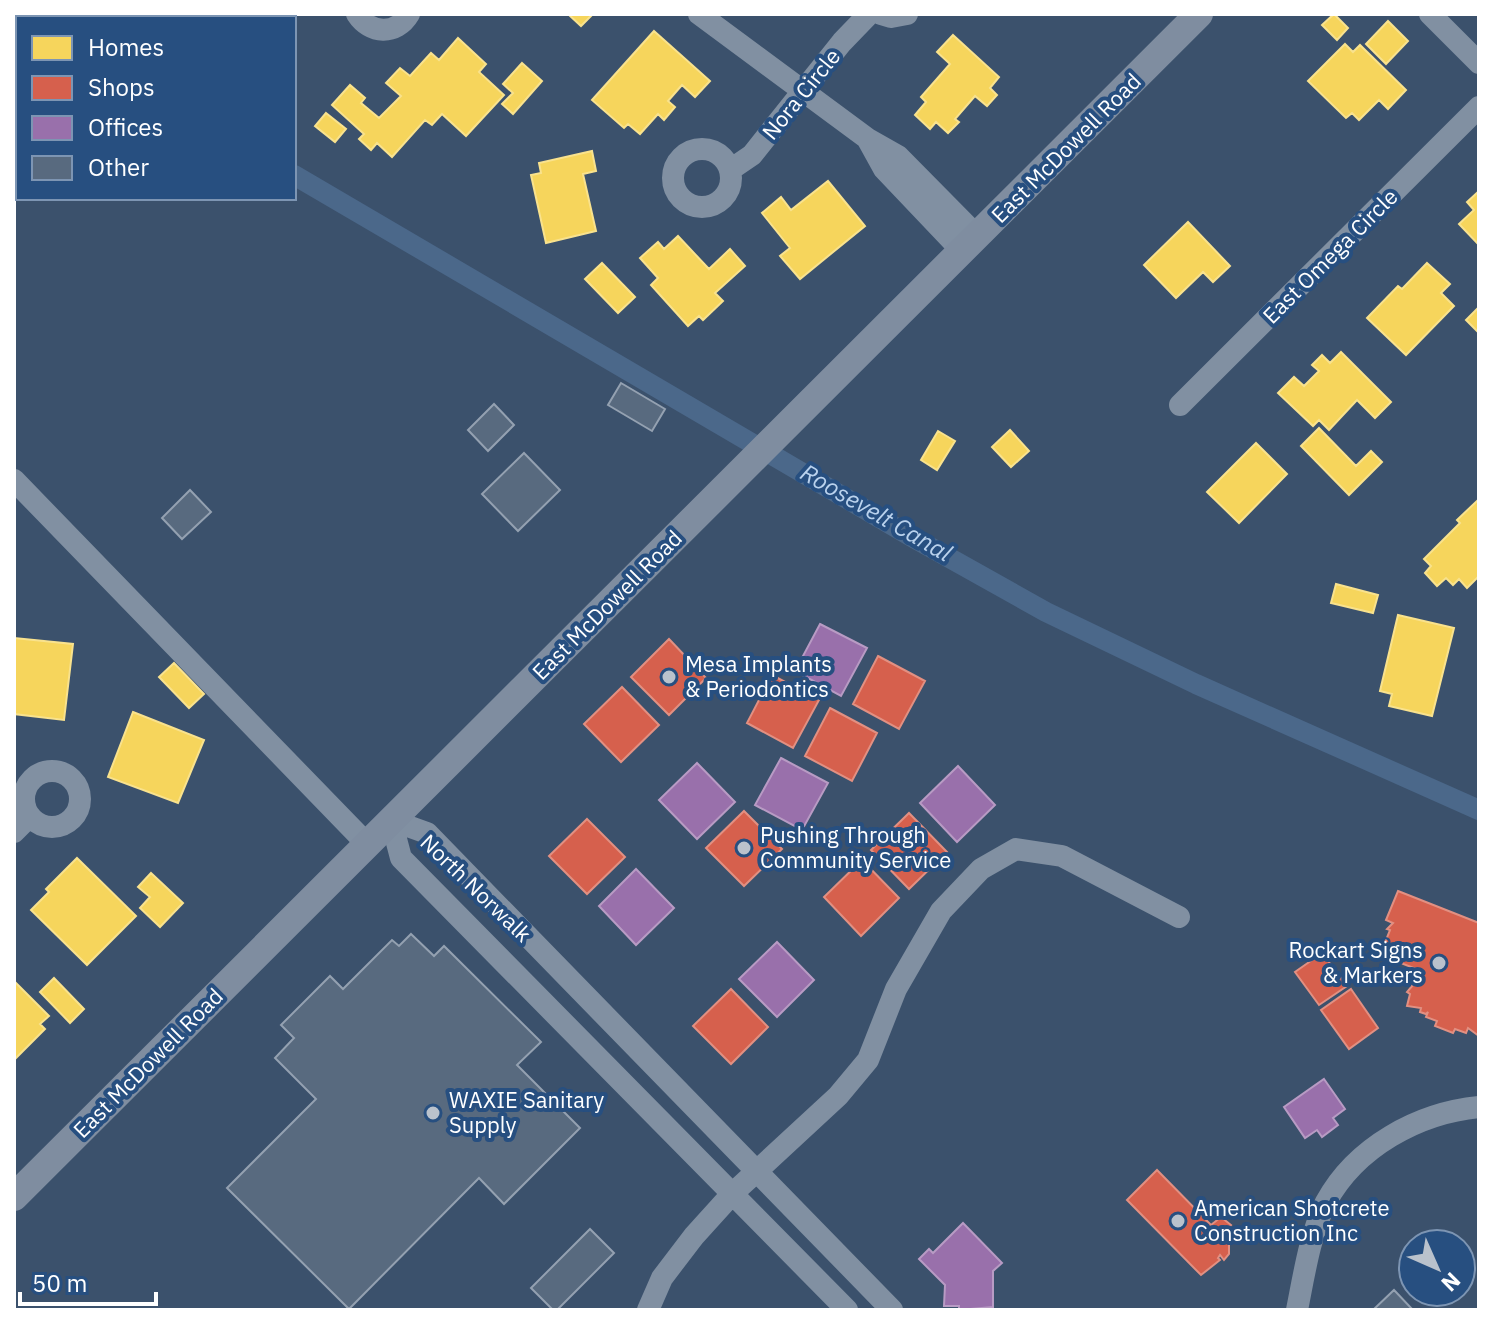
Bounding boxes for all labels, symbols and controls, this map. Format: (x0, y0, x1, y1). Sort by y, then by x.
legend (16, 16, 296, 200)
text: Homes (88, 31, 164, 63)
street label: Nora Circle (755, 42, 846, 145)
street label: East McDowell Road (985, 67, 1147, 229)
text: Shops (88, 71, 155, 103)
text: Offices (88, 111, 163, 143)
text: Other (88, 151, 149, 183)
street label: East Omega Circle (1256, 182, 1403, 329)
water label: Roosevelt Canal (795, 456, 958, 569)
street label: East McDowell Road (526, 524, 688, 686)
place label: Mesa Implants & Periodontics (685, 649, 832, 703)
marker: Mesa Implants & Periodontics (660, 668, 678, 686)
place label: Pushing Through Community Service (760, 820, 951, 874)
street label: North Norwalk (415, 827, 538, 948)
marker: Pushing Through Community Service (735, 839, 753, 857)
place label: Rockart Signs & Markers (1288, 935, 1423, 989)
marker: Rockart Signs & Markers (1430, 954, 1448, 972)
street label: East McDowell Road (67, 982, 229, 1144)
place label: WAXIE Sanitary Supply (449, 1085, 604, 1139)
marker: WAXIE Sanitary Supply (424, 1104, 442, 1122)
place label: American Shotcrete Construction Inc (1194, 1193, 1390, 1247)
marker: American Shotcrete Construction Inc (1169, 1212, 1187, 1230)
north arrow (1397, 1228, 1477, 1308)
scale bar (20, 1256, 156, 1306)
text: 50 m (32, 1267, 87, 1299)
text: N (1436, 1267, 1467, 1298)

